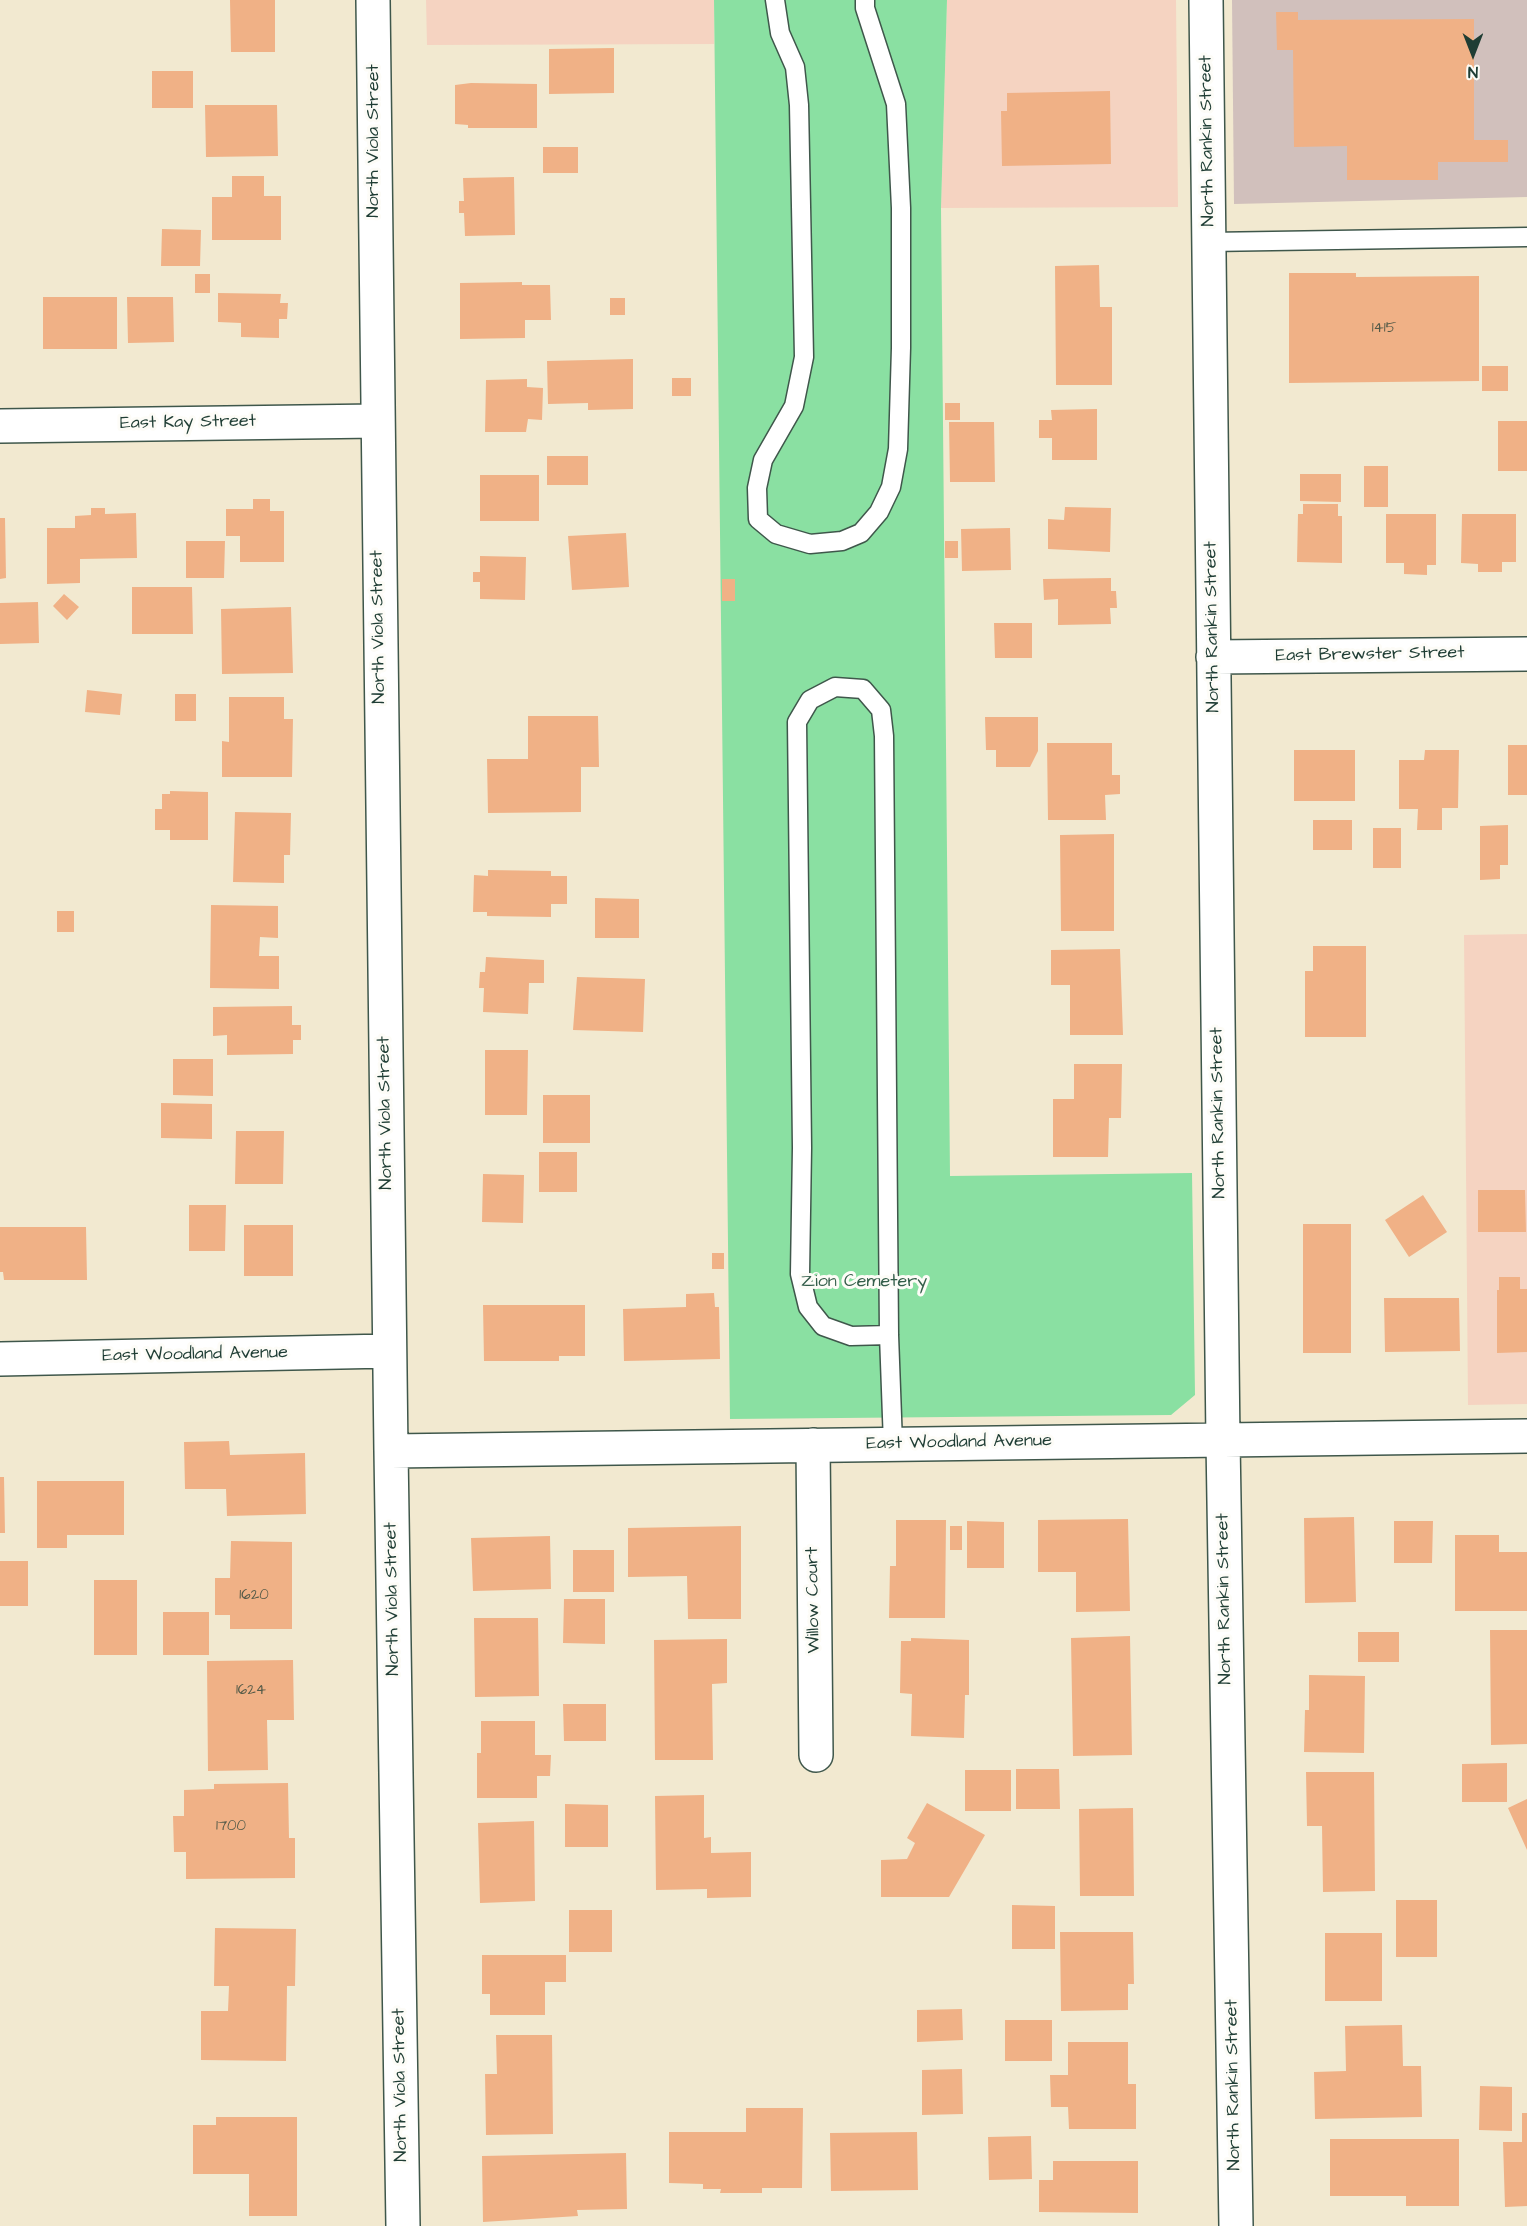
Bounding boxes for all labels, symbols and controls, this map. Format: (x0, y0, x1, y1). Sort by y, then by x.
north arrow (1443, 24, 1503, 84)
street label: North Rankin Street (1196, 55, 1220, 227)
text: N (1468, 61, 1478, 83)
street label: North Viola Street (363, 64, 385, 218)
house number: 1415 (1372, 320, 1396, 338)
street label: East Kay Street (120, 411, 256, 435)
street label: North Rankin Street (1201, 541, 1225, 713)
street label: North Viola Street (367, 550, 391, 704)
street label: East Brewster Street (1275, 643, 1465, 667)
street label: North Rankin Street (1207, 1027, 1231, 1199)
street label: North Viola Street (374, 1036, 398, 1190)
park label: Zion Cemetery (801, 1271, 927, 1293)
street label: East Woodland Avenue (102, 1343, 288, 1367)
street label: East Woodland Avenue (866, 1431, 1052, 1455)
street label: North Rankin Street (1213, 1513, 1237, 1685)
street label: North Viola Street (381, 1522, 405, 1676)
street label: Willow Court (802, 1547, 826, 1653)
house number: 1620 (239, 1587, 269, 1605)
house number: 1624 (236, 1682, 266, 1700)
house number: 1700 (216, 1818, 246, 1836)
street label: North Rankin Street (1222, 1999, 1246, 2171)
street label: North Viola Street (389, 2008, 413, 2162)

